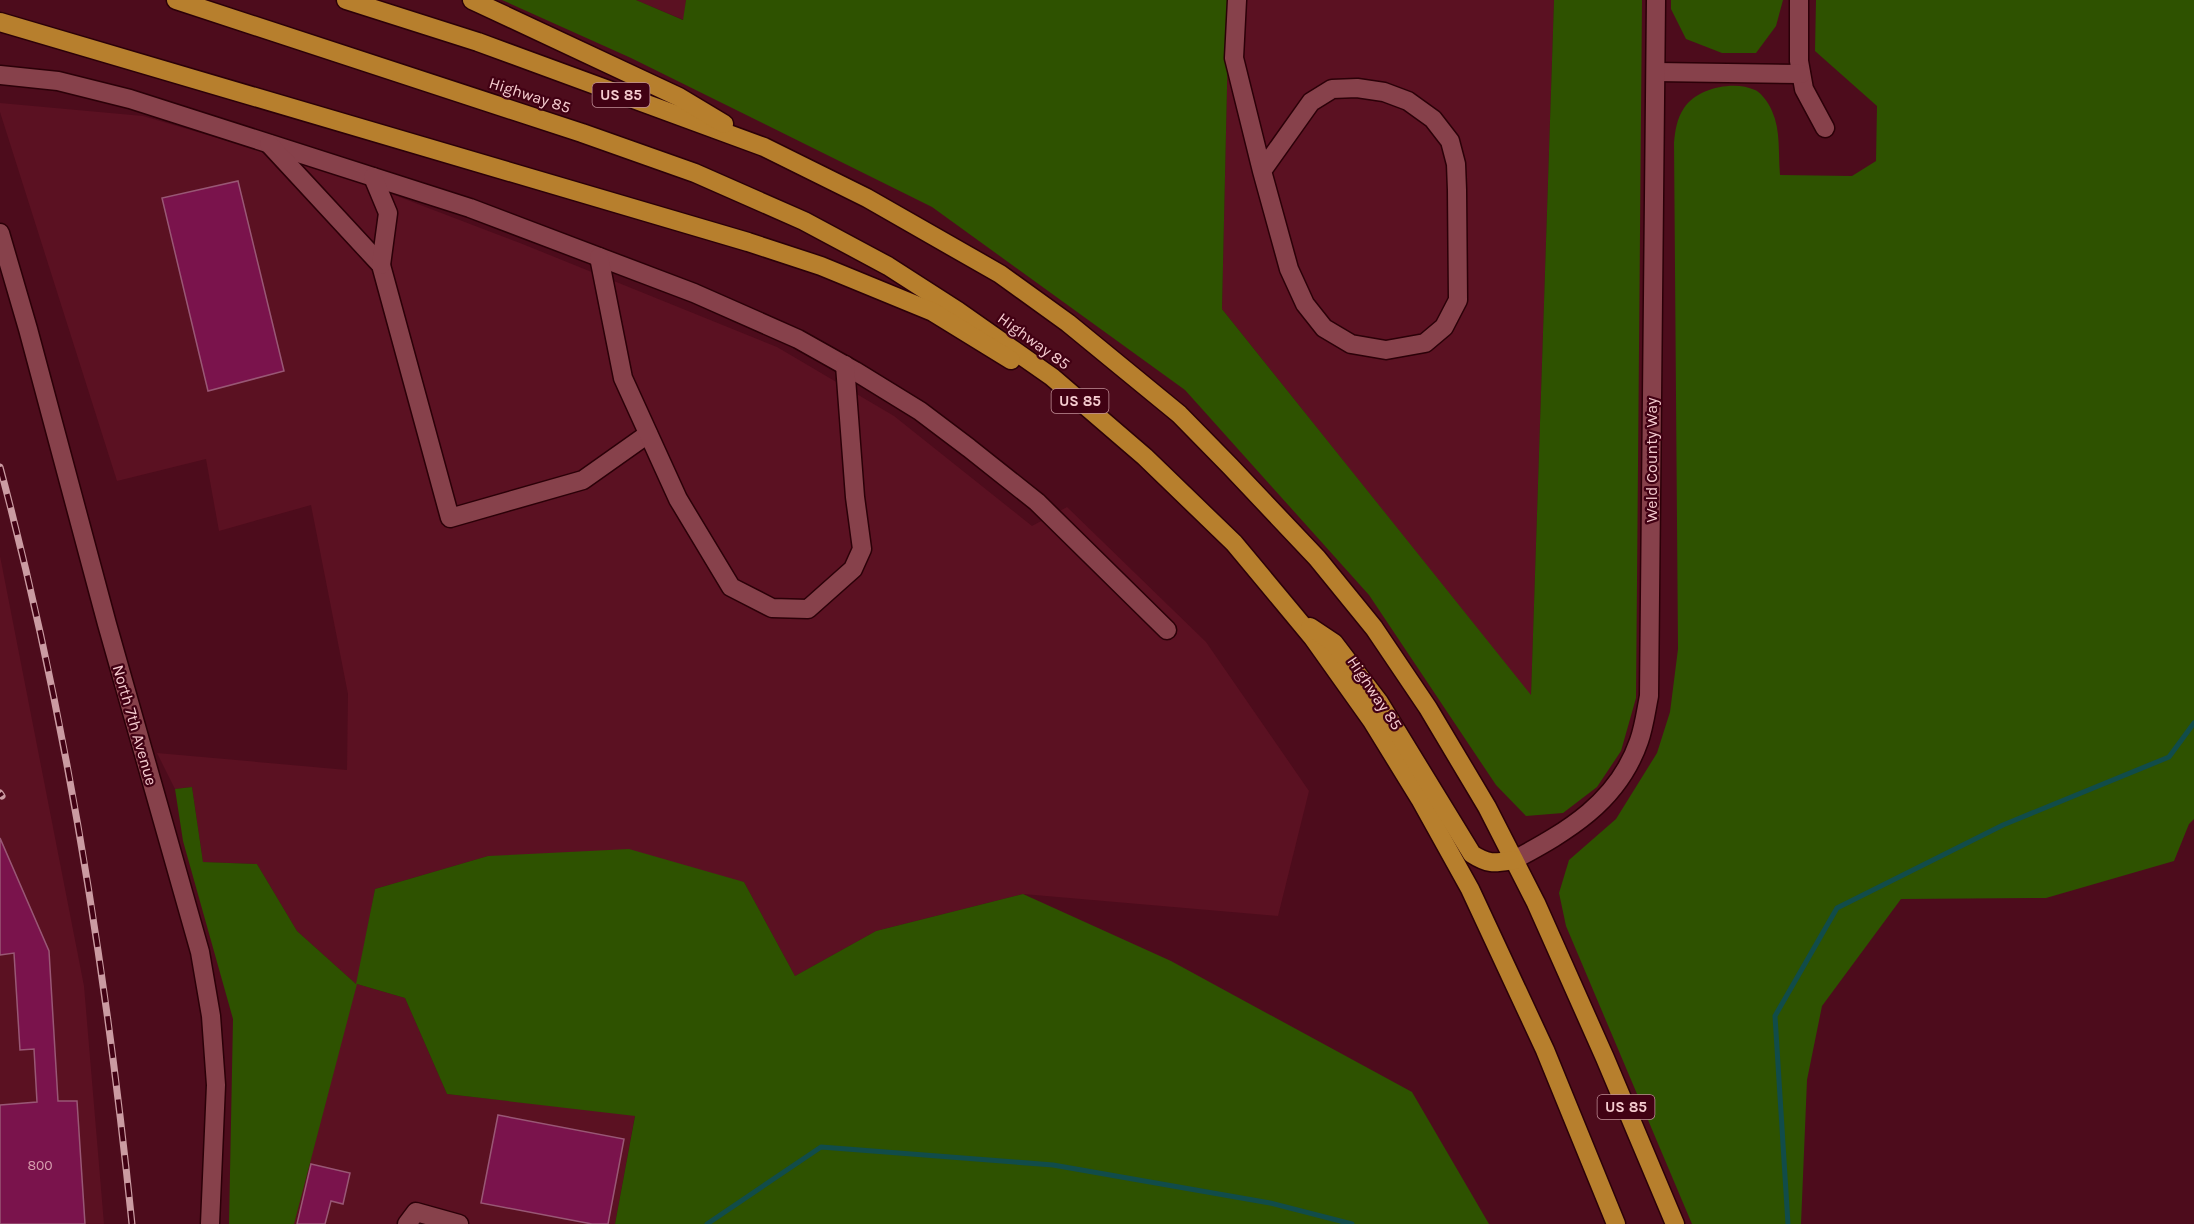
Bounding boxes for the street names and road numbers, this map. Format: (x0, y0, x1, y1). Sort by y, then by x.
street label: Highway 85 (487, 73, 573, 117)
road number: US 85 (592, 83, 650, 107)
street label: Highway 85 (994, 308, 1074, 374)
road number: US 85 (1052, 389, 1108, 413)
street label: Weld County Way (1642, 397, 1661, 522)
street label: Highway 85 (1343, 653, 1407, 733)
street label: North 7th Avenue (109, 662, 161, 788)
road number: US 85 (1598, 1095, 1654, 1119)

